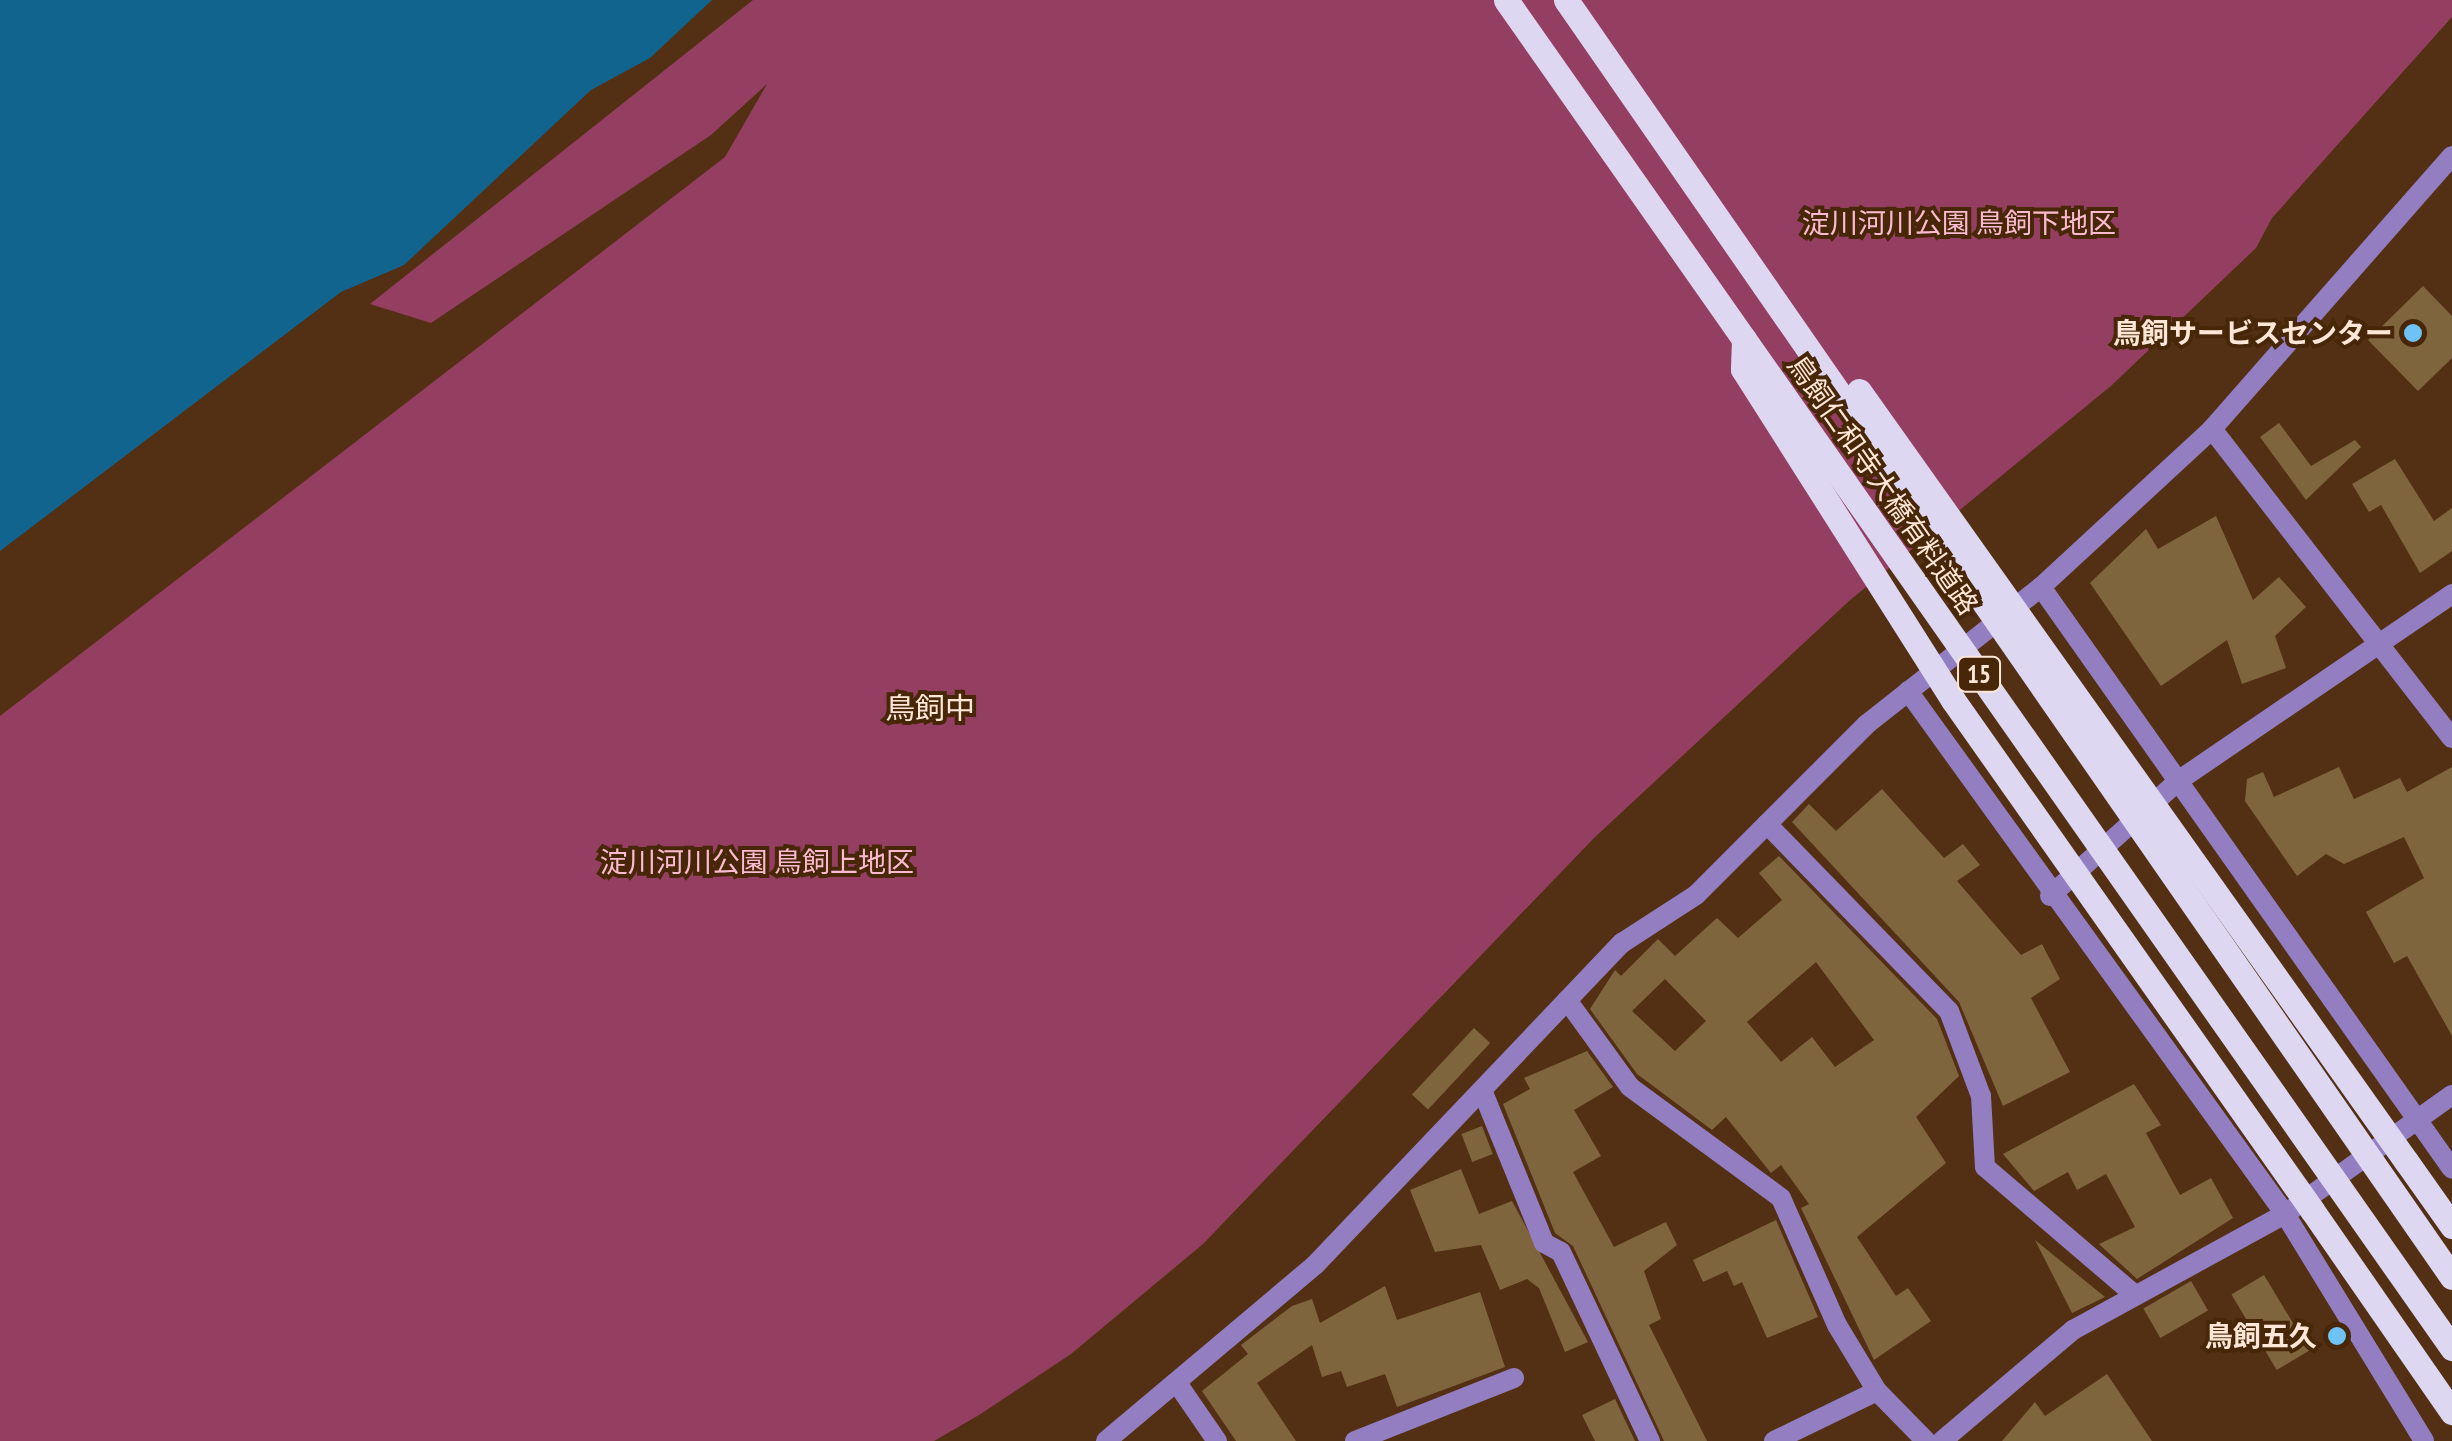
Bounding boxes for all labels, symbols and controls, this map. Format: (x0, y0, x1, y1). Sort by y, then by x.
park label: 淀川河川公園 鳥飼下地区 (1802, 206, 2116, 240)
place label: 鳥飼サービスセンター (2113, 316, 2393, 350)
marker: 鳥飼サービスセンター (2402, 322, 2424, 344)
street label: 鳥飼仁和寺大橋有料道路 (1781, 349, 1985, 621)
road number: 15 (1956, 654, 2002, 694)
district label: 鳥飼中 (885, 690, 975, 726)
park label: 淀川河川公園 鳥飼上地区 (600, 845, 914, 879)
place label: 鳥飼五久 (2205, 1319, 2317, 1353)
marker: 鳥飼五久 (2326, 1325, 2348, 1347)

